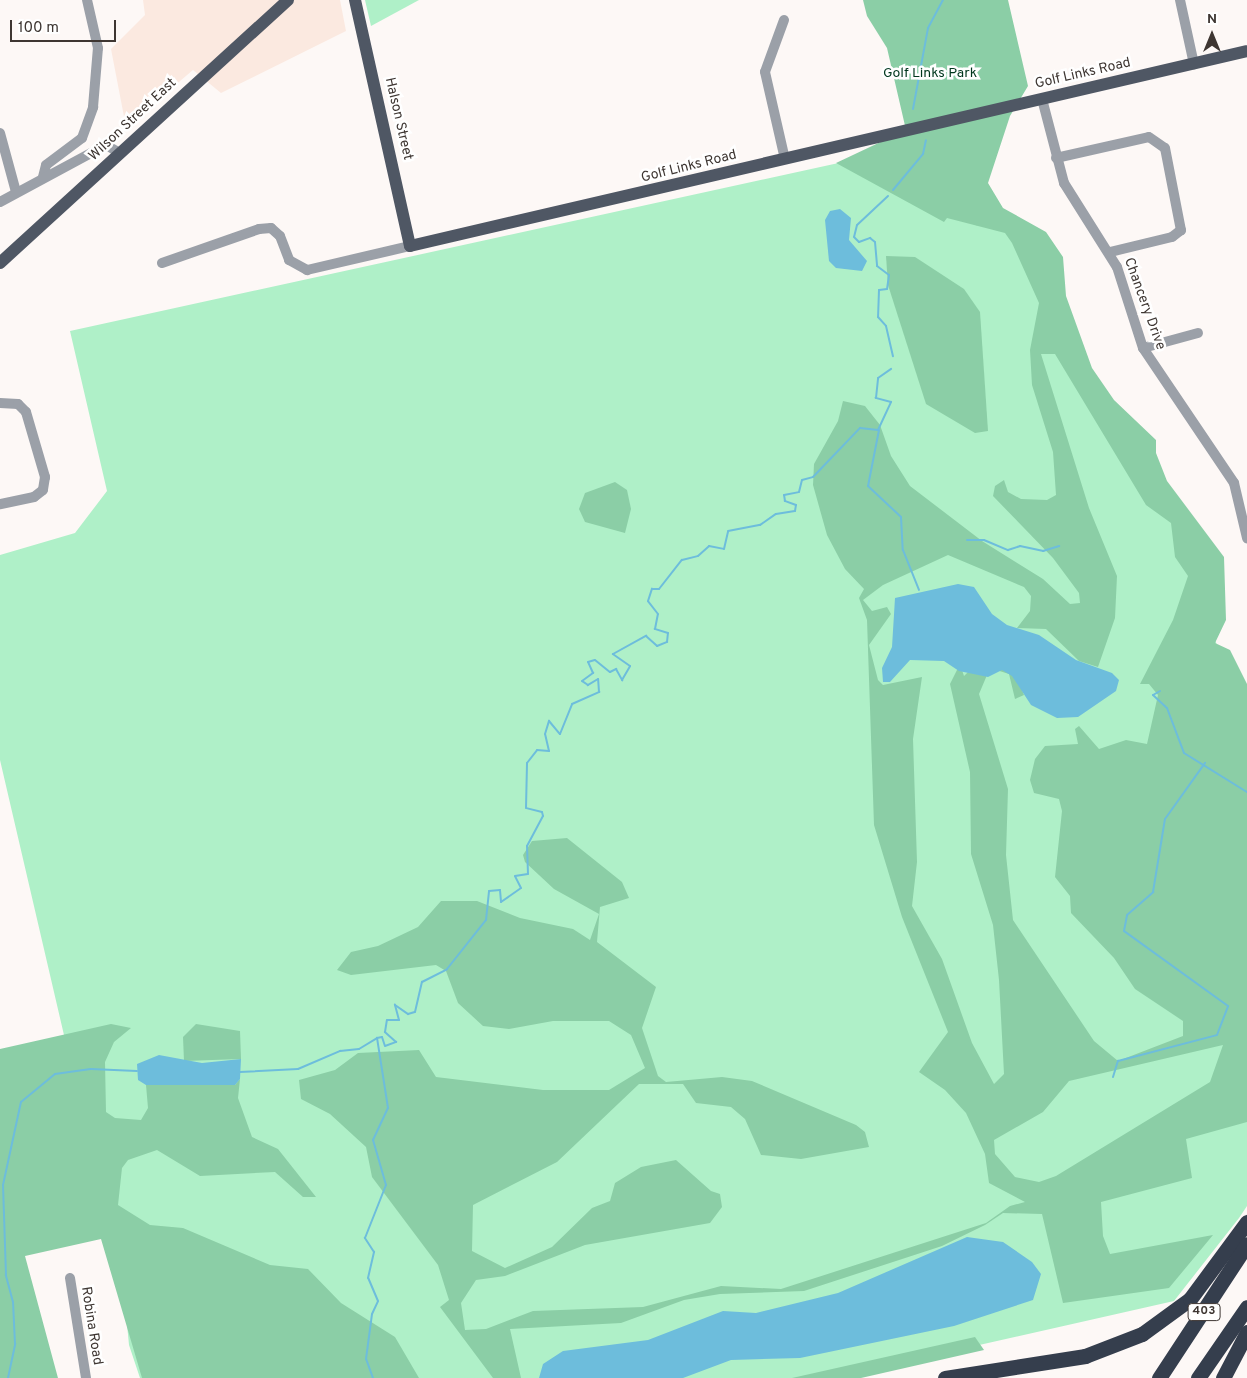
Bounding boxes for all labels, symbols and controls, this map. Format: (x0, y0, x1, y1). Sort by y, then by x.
scale bar (12, 10, 119, 42)
north arrow (1187, 10, 1237, 60)
text: N (1207, 11, 1217, 28)
text: 100 m (18, 19, 59, 38)
street label: Golf Links Road (1033, 55, 1133, 93)
park label: Golf Links Park (883, 66, 977, 82)
street label: Wilson Street East (86, 75, 180, 165)
street label: Halson Street (380, 76, 416, 162)
street label: Golf Links Road (640, 147, 738, 187)
street label: Chancery Drive (1120, 256, 1168, 352)
street label: Robina Road (77, 1286, 105, 1366)
road number: 403 (1186, 1302, 1222, 1321)

